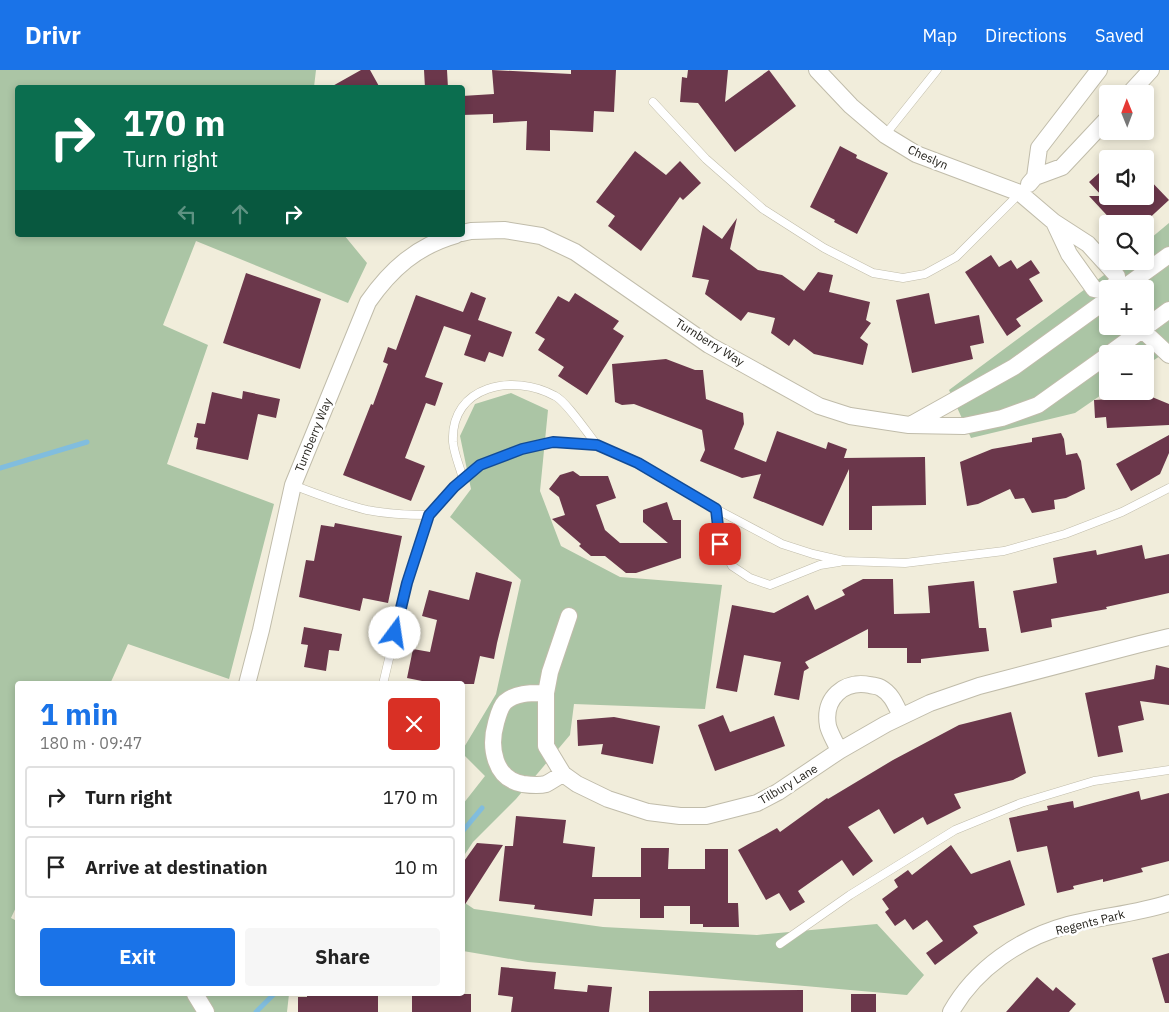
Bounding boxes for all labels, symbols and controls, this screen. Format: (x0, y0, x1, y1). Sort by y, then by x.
text: Drivr (25, 19, 81, 51)
text: Map (922, 24, 957, 47)
text: Directions (985, 24, 1067, 47)
text: Saved (1095, 24, 1144, 47)
north arrow (1099, 85, 1154, 140)
map controls (1099, 85, 1154, 400)
text: 170 m (123, 100, 226, 146)
icon: right (40, 105, 105, 170)
street label: Cheslyn (905, 141, 951, 173)
text: Turn right (123, 144, 218, 173)
button: sound (1099, 150, 1154, 205)
icon: left (173, 200, 201, 228)
icon: ahead (226, 200, 254, 228)
icon: right (279, 200, 307, 228)
button: search (1099, 215, 1154, 270)
button: + (1099, 280, 1154, 335)
street label: Turnberry Way (673, 315, 747, 369)
button: − (1099, 345, 1154, 400)
street label: Turnberry Way (291, 396, 335, 474)
pin (699, 523, 741, 565)
icon: arrive (706, 530, 734, 558)
position arrow (368, 606, 420, 658)
text: 1 min (40, 694, 118, 733)
button: close (388, 698, 440, 750)
text: 180 m · 09:47 (40, 733, 142, 753)
street label: Tilbury Lane (756, 760, 821, 807)
icon: right (42, 783, 70, 811)
text: Turn right (85, 785, 172, 809)
text: 170 m (383, 785, 438, 809)
icon: arrive (42, 853, 70, 881)
text: Arrive at destination (85, 855, 268, 879)
text: 10 m (394, 855, 438, 879)
street label: Regents Park (1054, 906, 1127, 938)
button: Exit (40, 928, 235, 986)
button: Share (245, 928, 440, 986)

